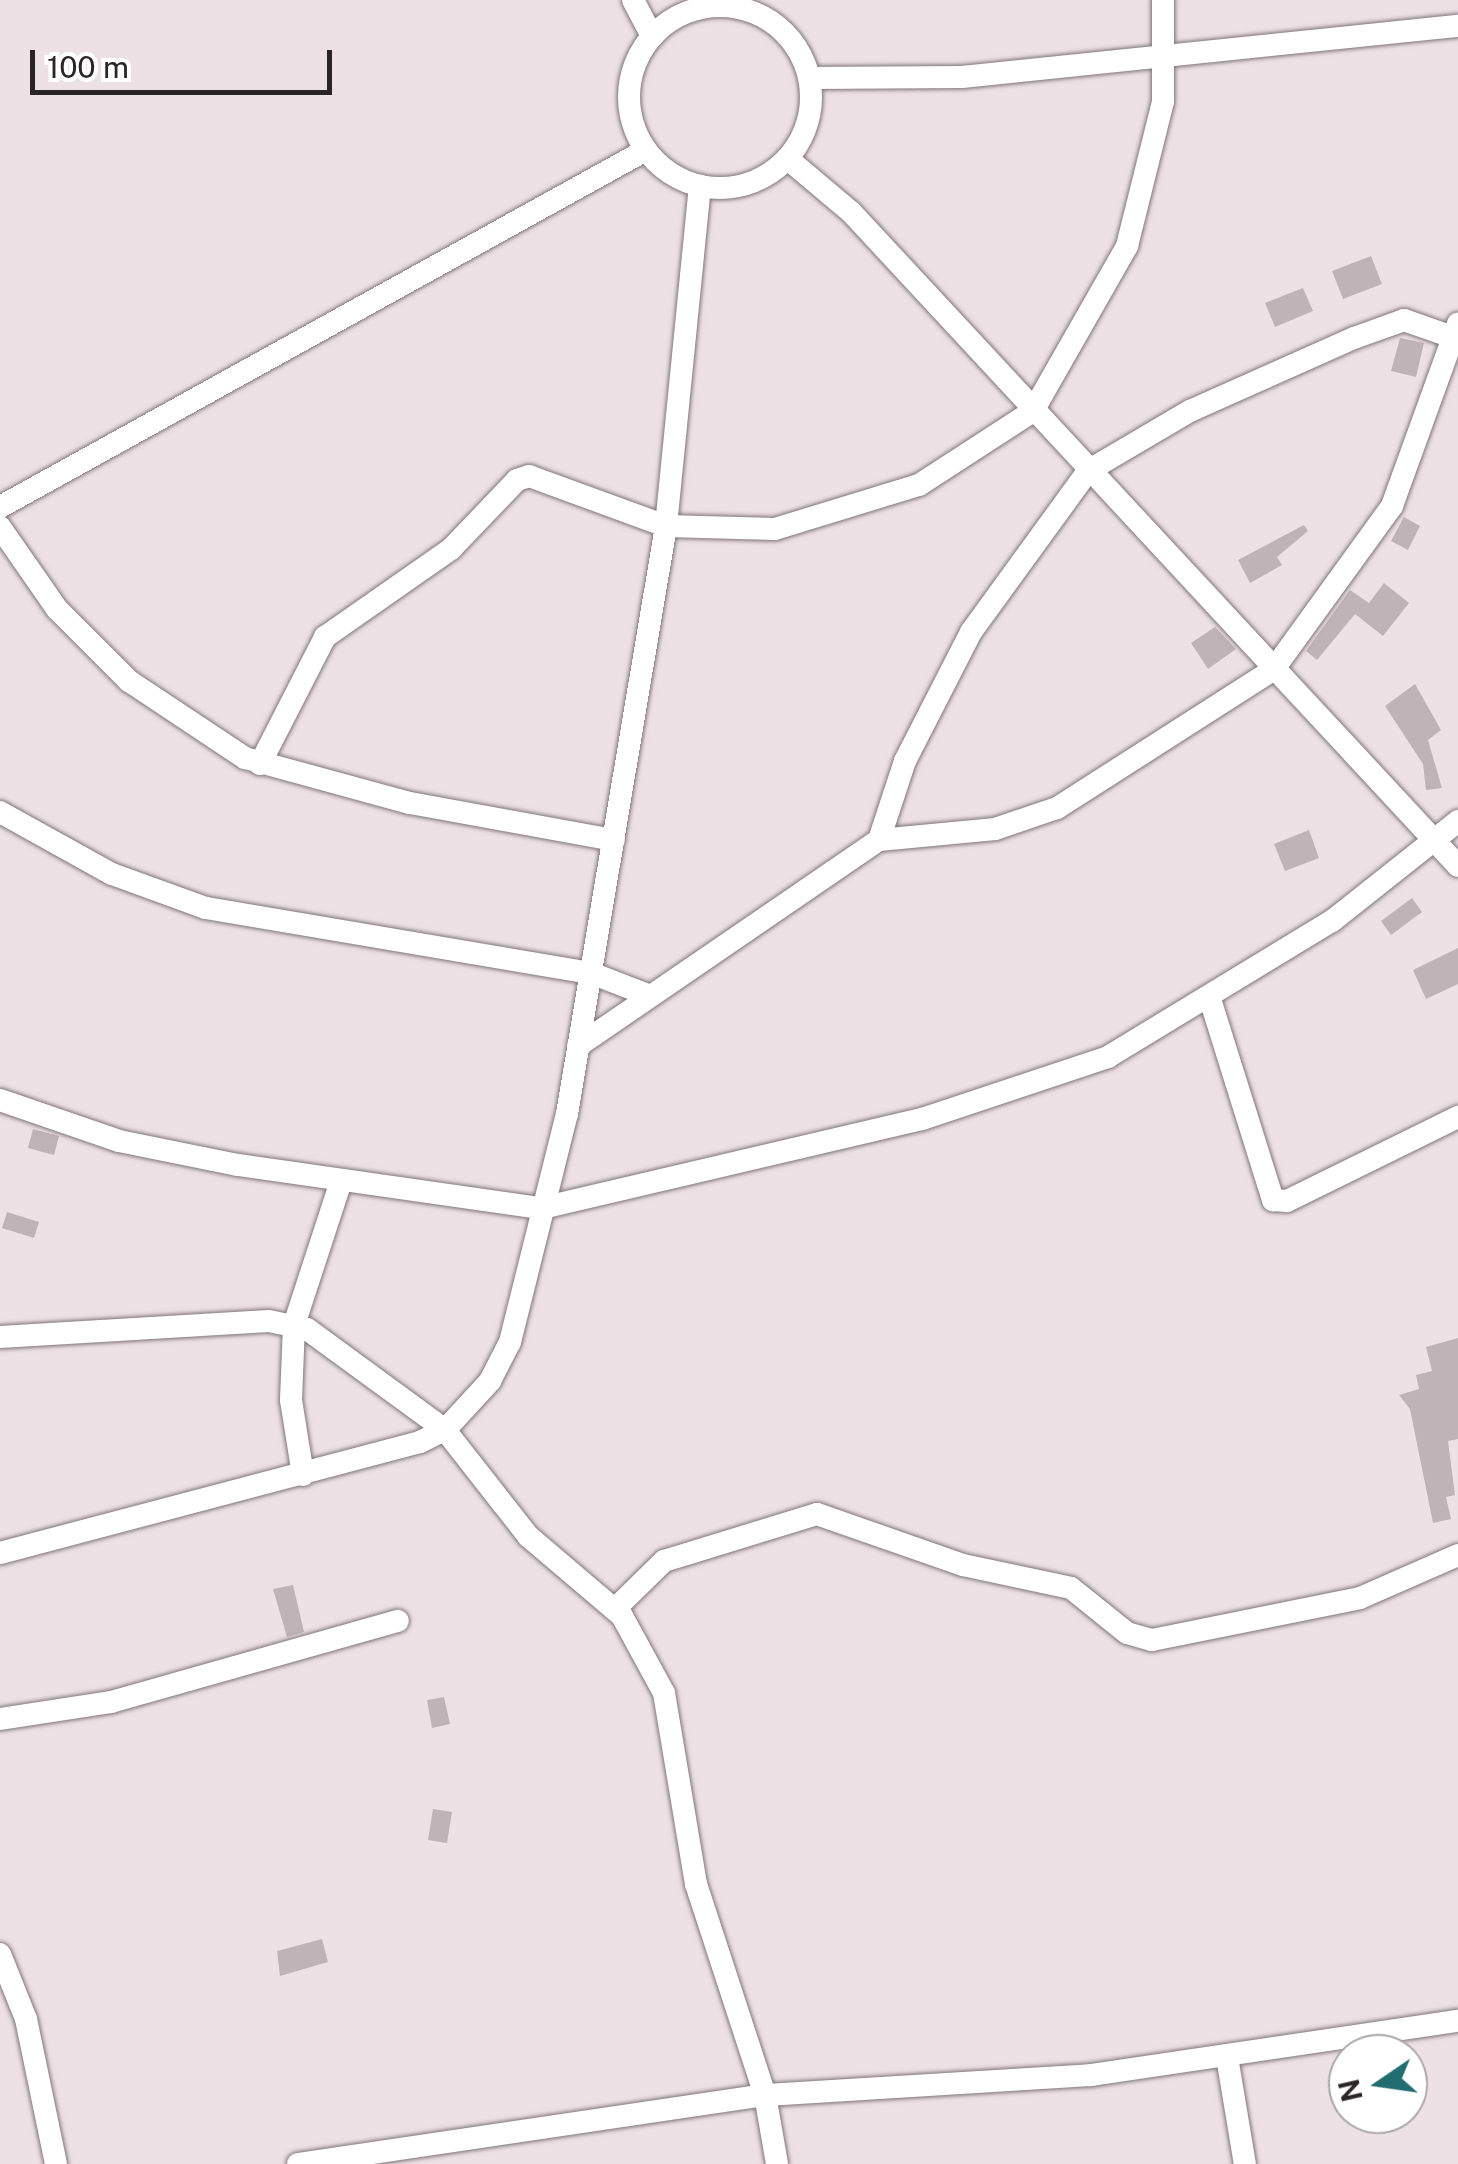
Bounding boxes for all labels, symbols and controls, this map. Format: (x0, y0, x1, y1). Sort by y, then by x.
scale bar (35, 30, 338, 92)
text: 100 m (47, 49, 129, 85)
north arrow (1328, 2034, 1428, 2134)
text: N (1332, 2076, 1369, 2105)

